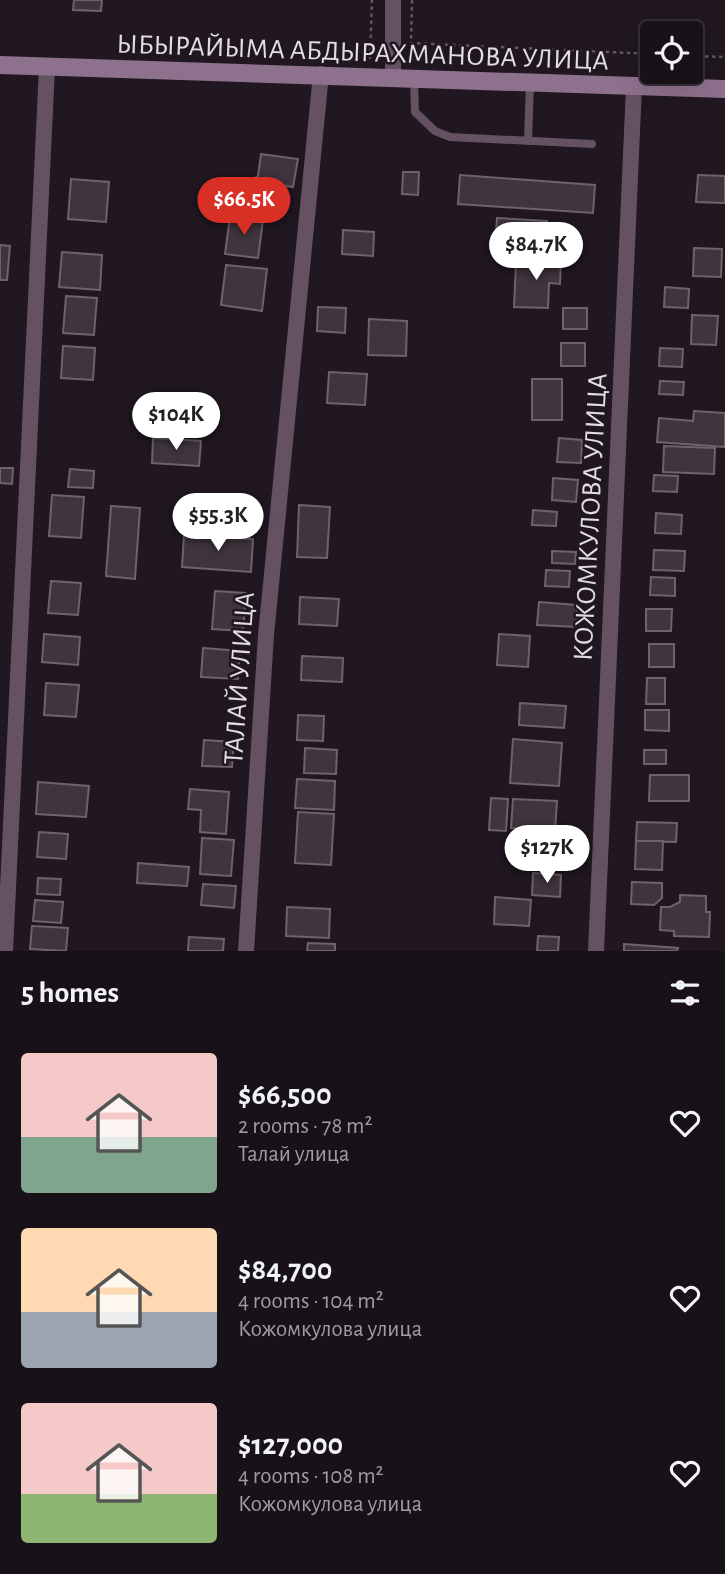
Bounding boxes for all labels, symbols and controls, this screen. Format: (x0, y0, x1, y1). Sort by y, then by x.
map controls (640, 21, 703, 84)
button: locate (640, 21, 703, 84)
street label: ЫБЫРАЙЫМА АБДЫРАХМАНОВА УЛИЦА (117, 29, 609, 76)
pin: $66.5K (187, 177, 301, 237)
text: $66.5K (213, 188, 275, 211)
pin: $84.7K (479, 222, 593, 282)
text: $84.7K (505, 233, 567, 256)
street label: КОЖОМКУЛОВА УЛИЦА (569, 372, 613, 662)
pin: $104K (127, 392, 225, 452)
text: $104K (148, 403, 204, 426)
pin: $55.3K (161, 494, 275, 553)
text: $55.3K (189, 504, 247, 527)
street label: ТАЛАЙ УЛИЦА (219, 591, 260, 765)
pin: $127K (498, 826, 596, 885)
text: $127K (521, 836, 573, 859)
icon: filters (666, 974, 704, 1012)
text: 5 homes (21, 978, 119, 1008)
text: $66,500 (238, 1080, 332, 1110)
icon: home (77, 1081, 161, 1165)
icon: heart (666, 1104, 704, 1142)
text: 2 rooms · 78 m² (238, 1115, 373, 1138)
text: Талай улица (238, 1143, 350, 1166)
text: $84,700 (238, 1255, 332, 1285)
icon: home (77, 1256, 161, 1340)
icon: heart (666, 1279, 704, 1317)
text: 4 rooms · 104 m² (238, 1290, 384, 1313)
text: Кожомкулова улица (238, 1318, 422, 1341)
text: $127,000 (238, 1430, 343, 1460)
icon: home (77, 1431, 161, 1515)
icon: heart (666, 1454, 704, 1492)
text: 4 rooms · 108 m² (238, 1465, 384, 1488)
text: Кожомкулова улица (238, 1493, 422, 1516)

